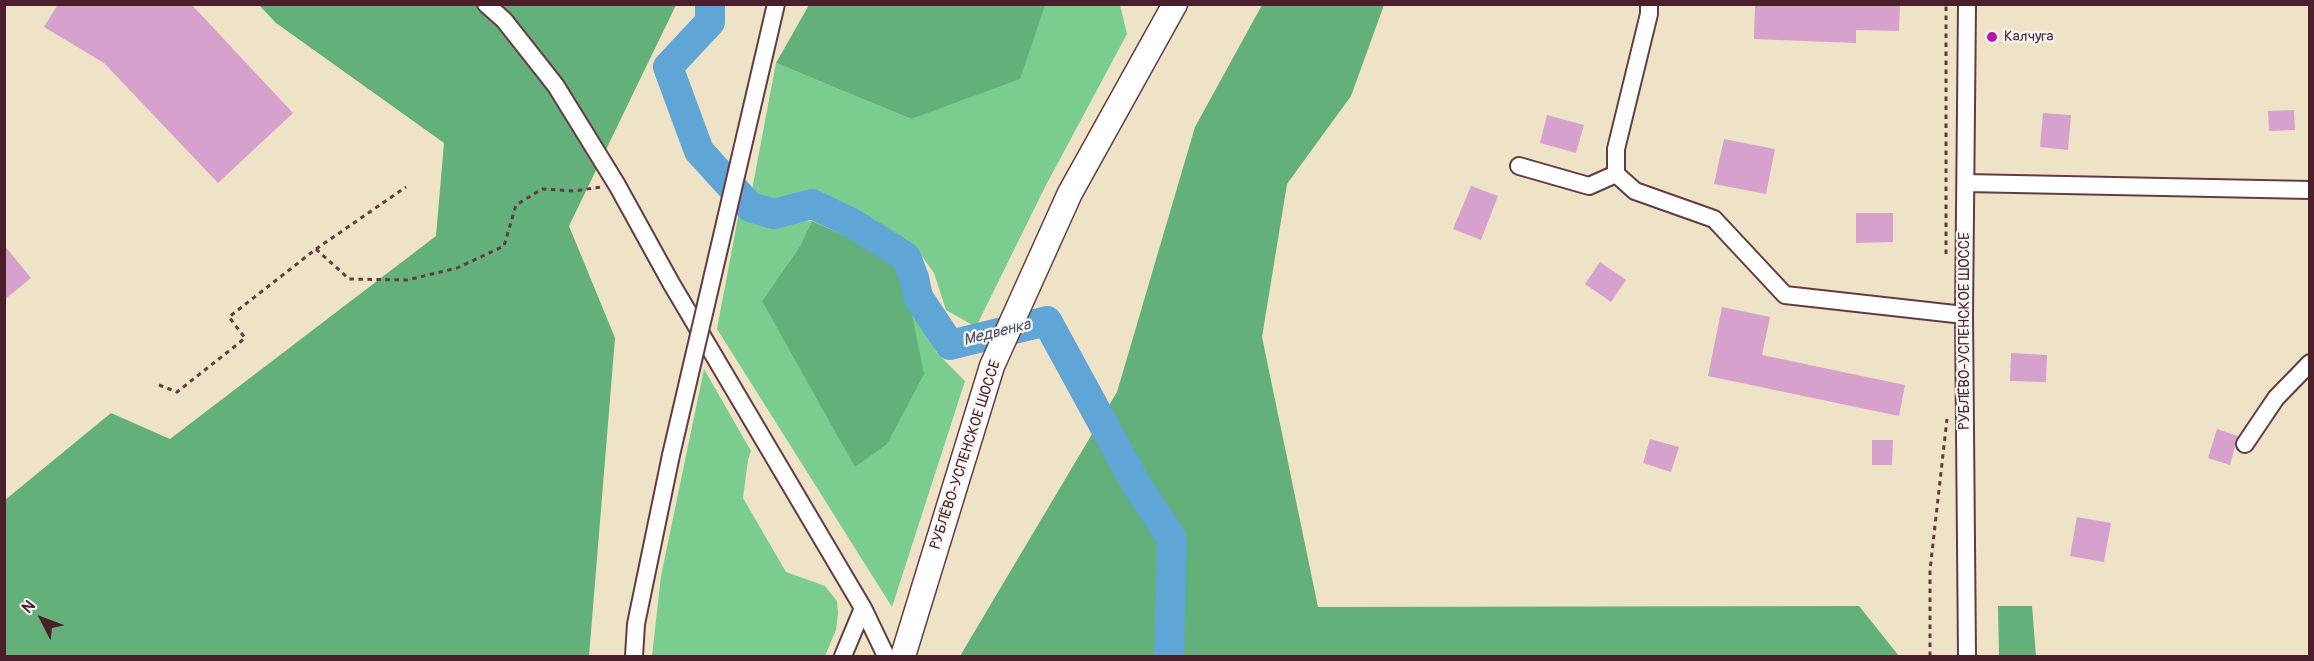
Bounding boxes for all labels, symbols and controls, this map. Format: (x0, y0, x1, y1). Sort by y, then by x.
place label: Калчуга (2004, 28, 2054, 46)
marker: Калчуга (1985, 30, 1999, 44)
street label: РУБЛЁВО-УСПЕНСКОЕ ШОССЕ (1956, 232, 1974, 430)
water label: Медвенка (961, 315, 1033, 351)
street label: РУБЛЁВО-УСПЕНСКОЕ ШОССЕ (927, 358, 1005, 552)
north arrow (12, 589, 72, 649)
text: N (18, 596, 40, 618)

